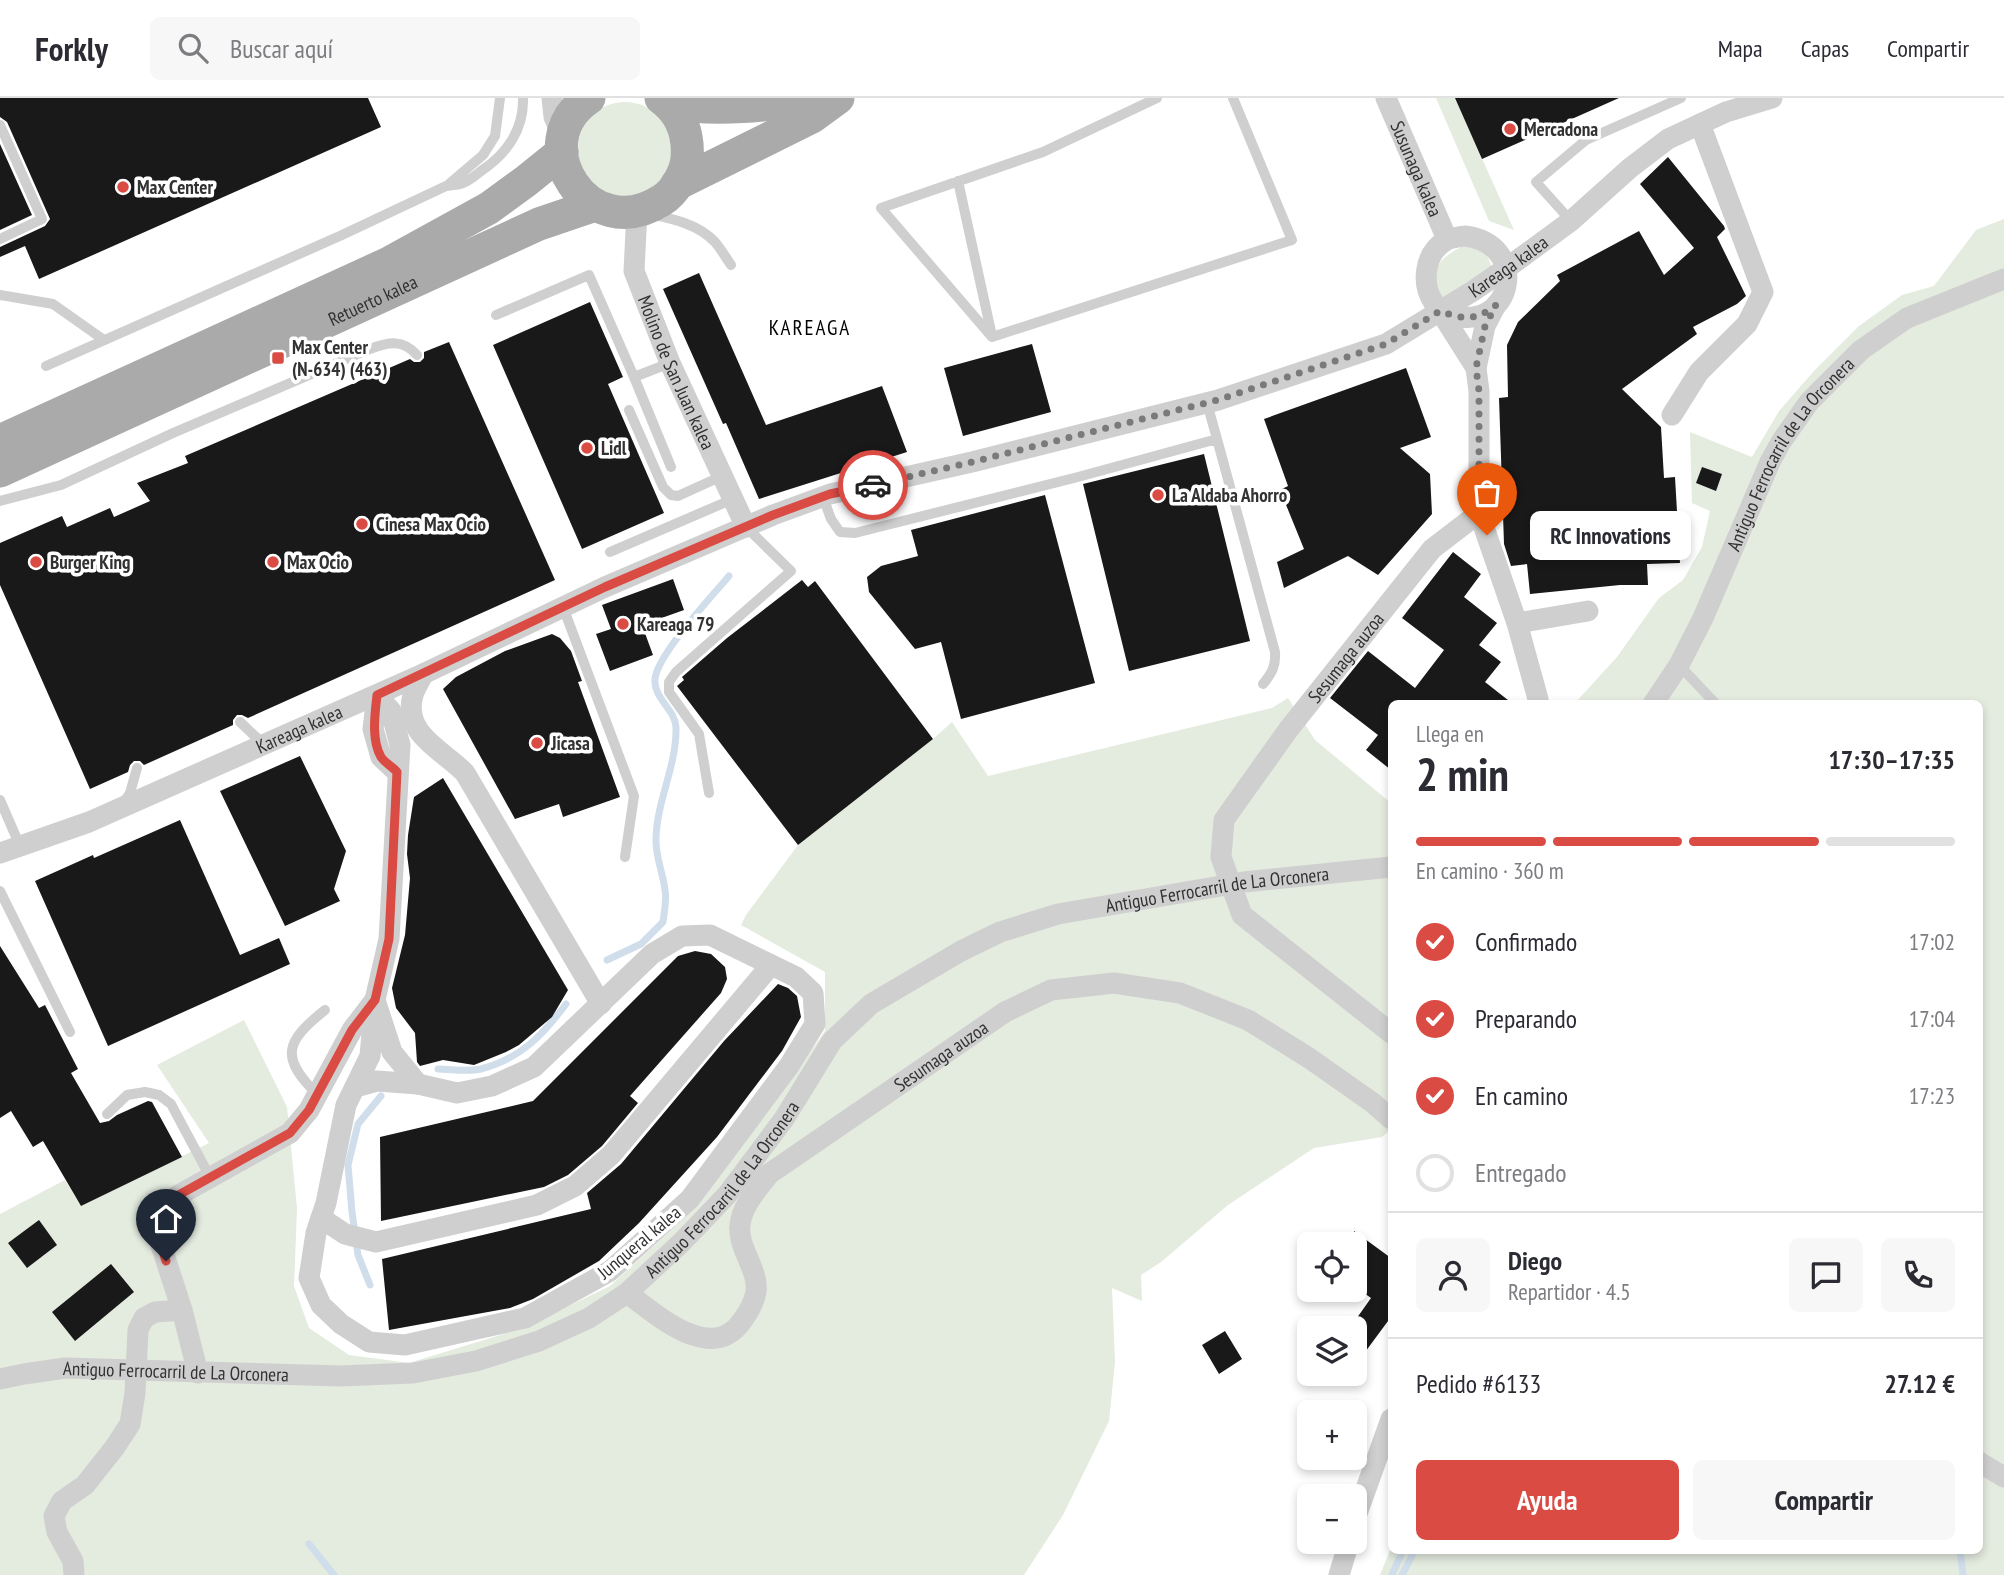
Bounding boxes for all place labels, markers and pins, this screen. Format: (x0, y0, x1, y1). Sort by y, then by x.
place label: Mercadona (1524, 117, 1598, 141)
marker: Mercadona (1502, 121, 1518, 137)
place label: Max Center (137, 175, 213, 199)
marker: Max Center (115, 179, 131, 195)
place label: Max Center (N-634) (463) (292, 335, 387, 381)
marker: Max Center (N-634) (463) (270, 350, 286, 366)
place label: Lidl (601, 436, 627, 460)
marker: Lidl (579, 440, 595, 456)
pin (1457, 463, 1517, 535)
place label: La Aldaba Ahorro (1172, 483, 1287, 507)
marker: La Aldaba Ahorro (1150, 487, 1166, 503)
callout: RC Innovations (1529, 510, 1690, 560)
place label: Cinesa Max Ocio (376, 512, 486, 536)
marker: Cinesa Max Ocio (354, 516, 370, 532)
place label: Burger King (50, 550, 130, 574)
place label: Max Ocio (287, 550, 349, 574)
marker: Burger King (28, 554, 44, 570)
marker: Max Ocio (265, 554, 281, 570)
place label: Kareaga 79 (637, 612, 714, 636)
marker: Kareaga 79 (615, 616, 631, 632)
place label: Jicasa (550, 731, 590, 755)
marker: Jicasa (529, 735, 545, 751)
pin (136, 1189, 196, 1261)

